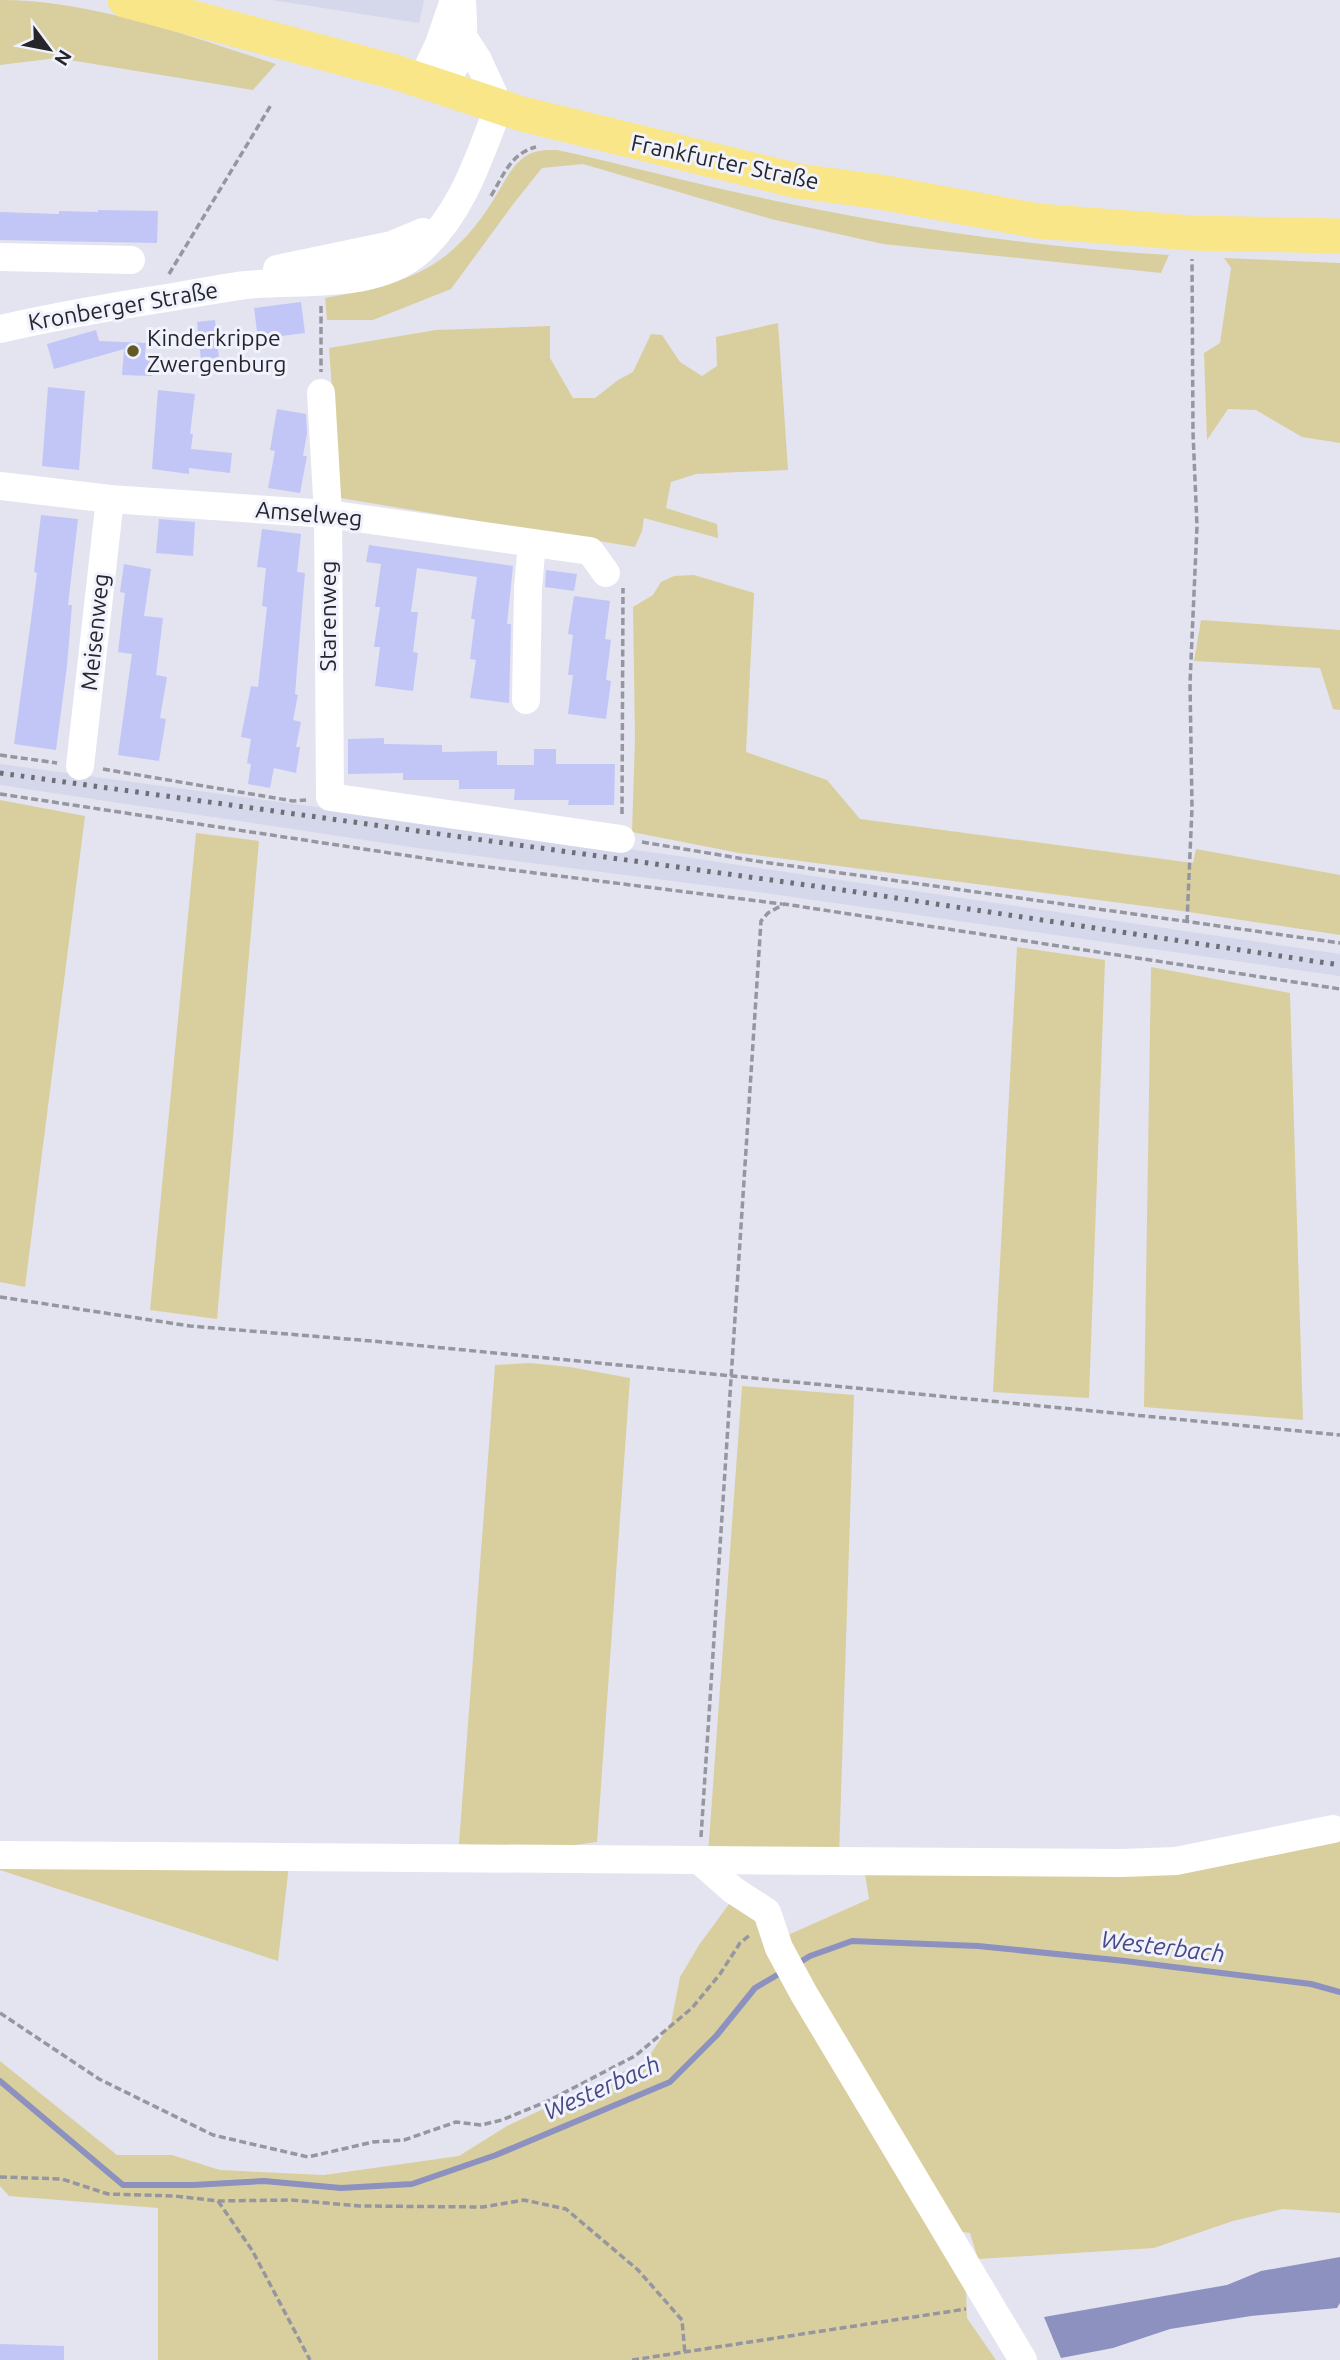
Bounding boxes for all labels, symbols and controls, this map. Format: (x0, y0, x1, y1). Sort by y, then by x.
north arrow (14, 14, 84, 84)
text: N (50, 46, 77, 70)
street label: Frankfurter Straße (629, 129, 821, 194)
street label: Kronberger Straße (26, 277, 220, 335)
place label: Kinderkrippe Zwergenburg (147, 325, 287, 376)
marker: Kinderkrippe Zwergenburg (125, 343, 141, 359)
street label: Amselweg (255, 496, 364, 531)
street label: Starenweg (315, 560, 340, 672)
street label: Meisenweg (76, 572, 113, 692)
water label: Westerbach (1100, 1926, 1226, 1967)
water label: Westerbach (540, 2050, 664, 2125)

